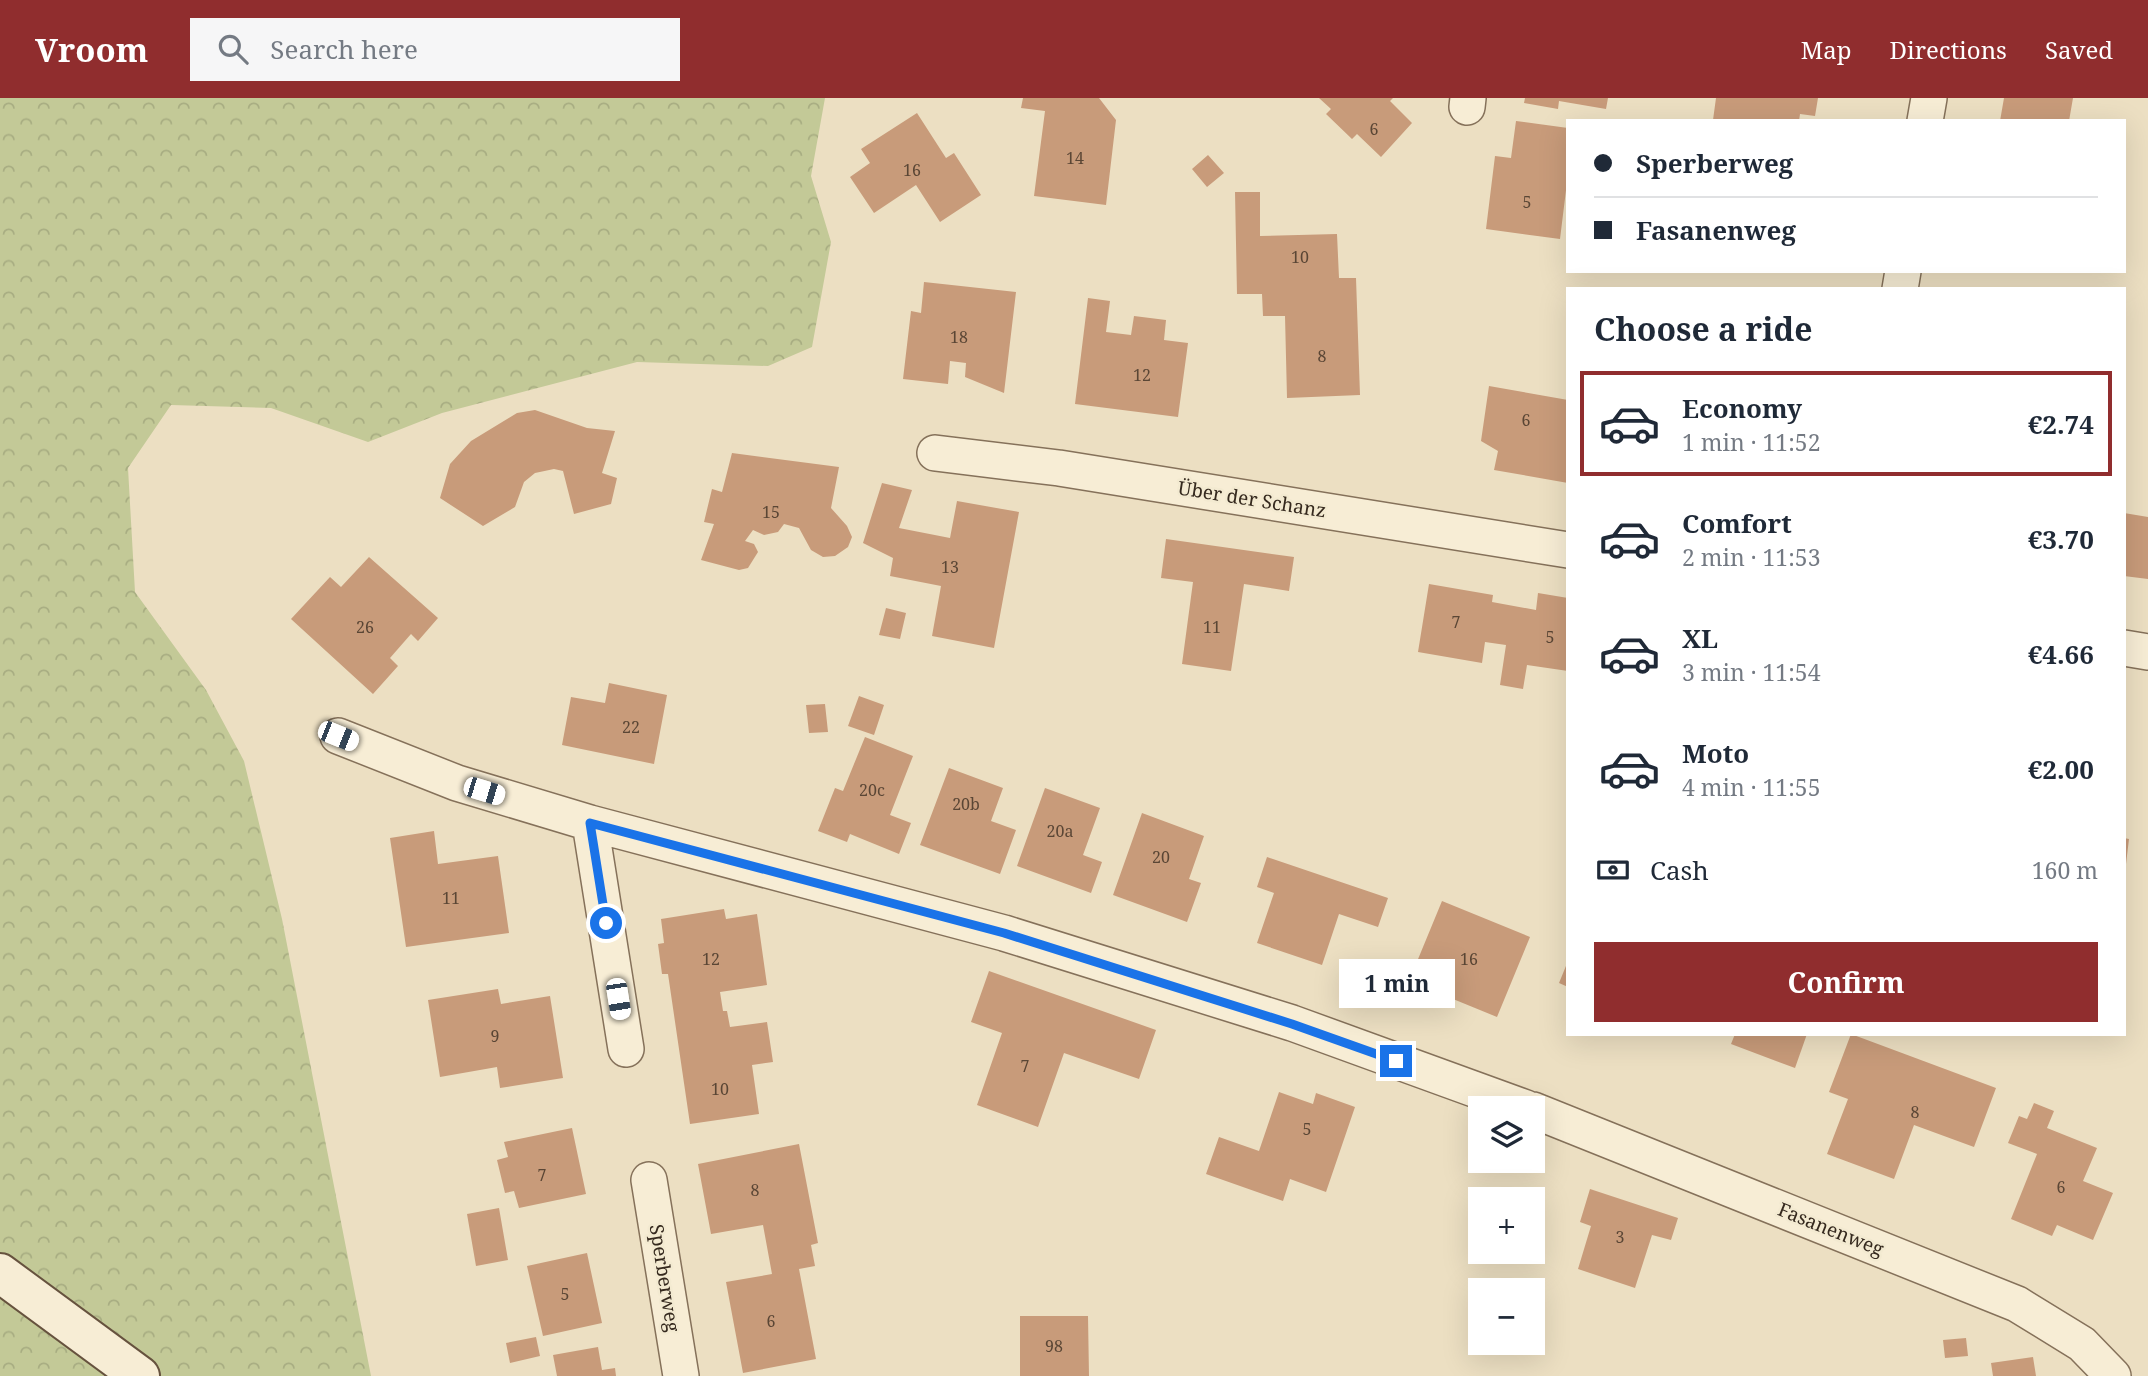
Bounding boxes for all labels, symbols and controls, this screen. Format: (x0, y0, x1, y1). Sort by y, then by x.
search box (190, 18, 680, 81)
text: Vroom (35, 27, 148, 72)
icon: search (214, 30, 252, 68)
text: Search here (270, 31, 418, 67)
text: Map (1801, 33, 1852, 66)
text: Directions (1890, 33, 2007, 66)
text: Saved (2045, 33, 2113, 66)
house number: 6 (1370, 118, 1379, 140)
text: Sperberweg (1636, 145, 1793, 181)
house number: 14 (1066, 147, 1084, 169)
house number: 16 (903, 159, 921, 181)
house number: 5 (1523, 191, 1531, 213)
text: Fasanenweg (1636, 212, 1796, 248)
house number: 10 (1291, 246, 1309, 268)
text: Choose a ride (1594, 307, 1813, 350)
house number: 18 (950, 326, 968, 348)
house number: 8 (1318, 345, 1327, 367)
house number: 12 (1133, 364, 1151, 386)
text: Economy (1682, 390, 1802, 426)
icon: car (1598, 392, 1661, 455)
text: €2.74 (2028, 406, 2094, 442)
house number: 6 (1522, 409, 1531, 431)
text: 1 min · 11:52 (1682, 426, 1820, 458)
street label: Über der Schanz (1176, 474, 1328, 524)
house number: 15 (762, 501, 780, 523)
text: Comfort (1682, 505, 1792, 541)
icon: car (1598, 507, 1661, 570)
text: €3.70 (2028, 521, 2094, 557)
text: 2 min · 11:53 (1682, 541, 1820, 573)
house number: 13 (941, 556, 959, 578)
house number: 7 (1452, 611, 1461, 633)
house number: 26 (356, 616, 374, 638)
house number: 11 (1203, 616, 1221, 638)
text: XL (1682, 620, 1718, 656)
icon: car (1598, 622, 1661, 685)
house number: 5 (1546, 626, 1554, 648)
text: €4.66 (2028, 636, 2094, 672)
text: 3 min · 11:54 (1682, 656, 1820, 688)
house number: 22 (622, 716, 640, 738)
car (315, 718, 362, 754)
text: Moto (1682, 735, 1749, 771)
icon: car (1598, 737, 1661, 800)
text: €2.00 (2028, 751, 2094, 787)
text: 4 min · 11:55 (1682, 771, 1820, 803)
car (461, 775, 508, 807)
house number: 20c (859, 779, 885, 801)
house number: 20b (952, 793, 980, 815)
house number: 20a (1047, 820, 1073, 842)
house number: 20 (1152, 846, 1170, 868)
icon: cash (1594, 851, 1632, 889)
text: Cash (1650, 852, 1709, 888)
text: 160 m (2032, 854, 2098, 886)
house number: 11 (442, 887, 460, 909)
route start (590, 907, 622, 939)
button: Confirm (1594, 942, 2098, 1022)
house number: 12 (702, 948, 720, 970)
house number: 16 (1460, 948, 1478, 970)
callout: 1 min (1338, 960, 1454, 1009)
text: 1 min (1364, 967, 1430, 999)
car (605, 977, 632, 1021)
house number: 9 (491, 1025, 499, 1047)
route end (1380, 1045, 1412, 1077)
house number: 7 (1021, 1055, 1030, 1077)
house number: 10 (711, 1078, 729, 1100)
map controls (1468, 1096, 1545, 1355)
button: layers (1468, 1096, 1545, 1173)
house number: 8 (1911, 1101, 1920, 1123)
house number: 5 (1303, 1118, 1311, 1140)
house number: 7 (538, 1164, 547, 1186)
house number: 6 (2057, 1176, 2066, 1198)
house number: 8 (751, 1179, 760, 1201)
button: + (1468, 1187, 1545, 1264)
street label: Fasanenweg (1774, 1196, 1888, 1262)
street label: Sperberweg (644, 1222, 686, 1334)
house number: 3 (1616, 1226, 1625, 1248)
button: − (1468, 1278, 1545, 1355)
house number: 5 (561, 1283, 569, 1305)
house number: 6 (767, 1310, 776, 1332)
house number: 98 (1045, 1335, 1063, 1357)

